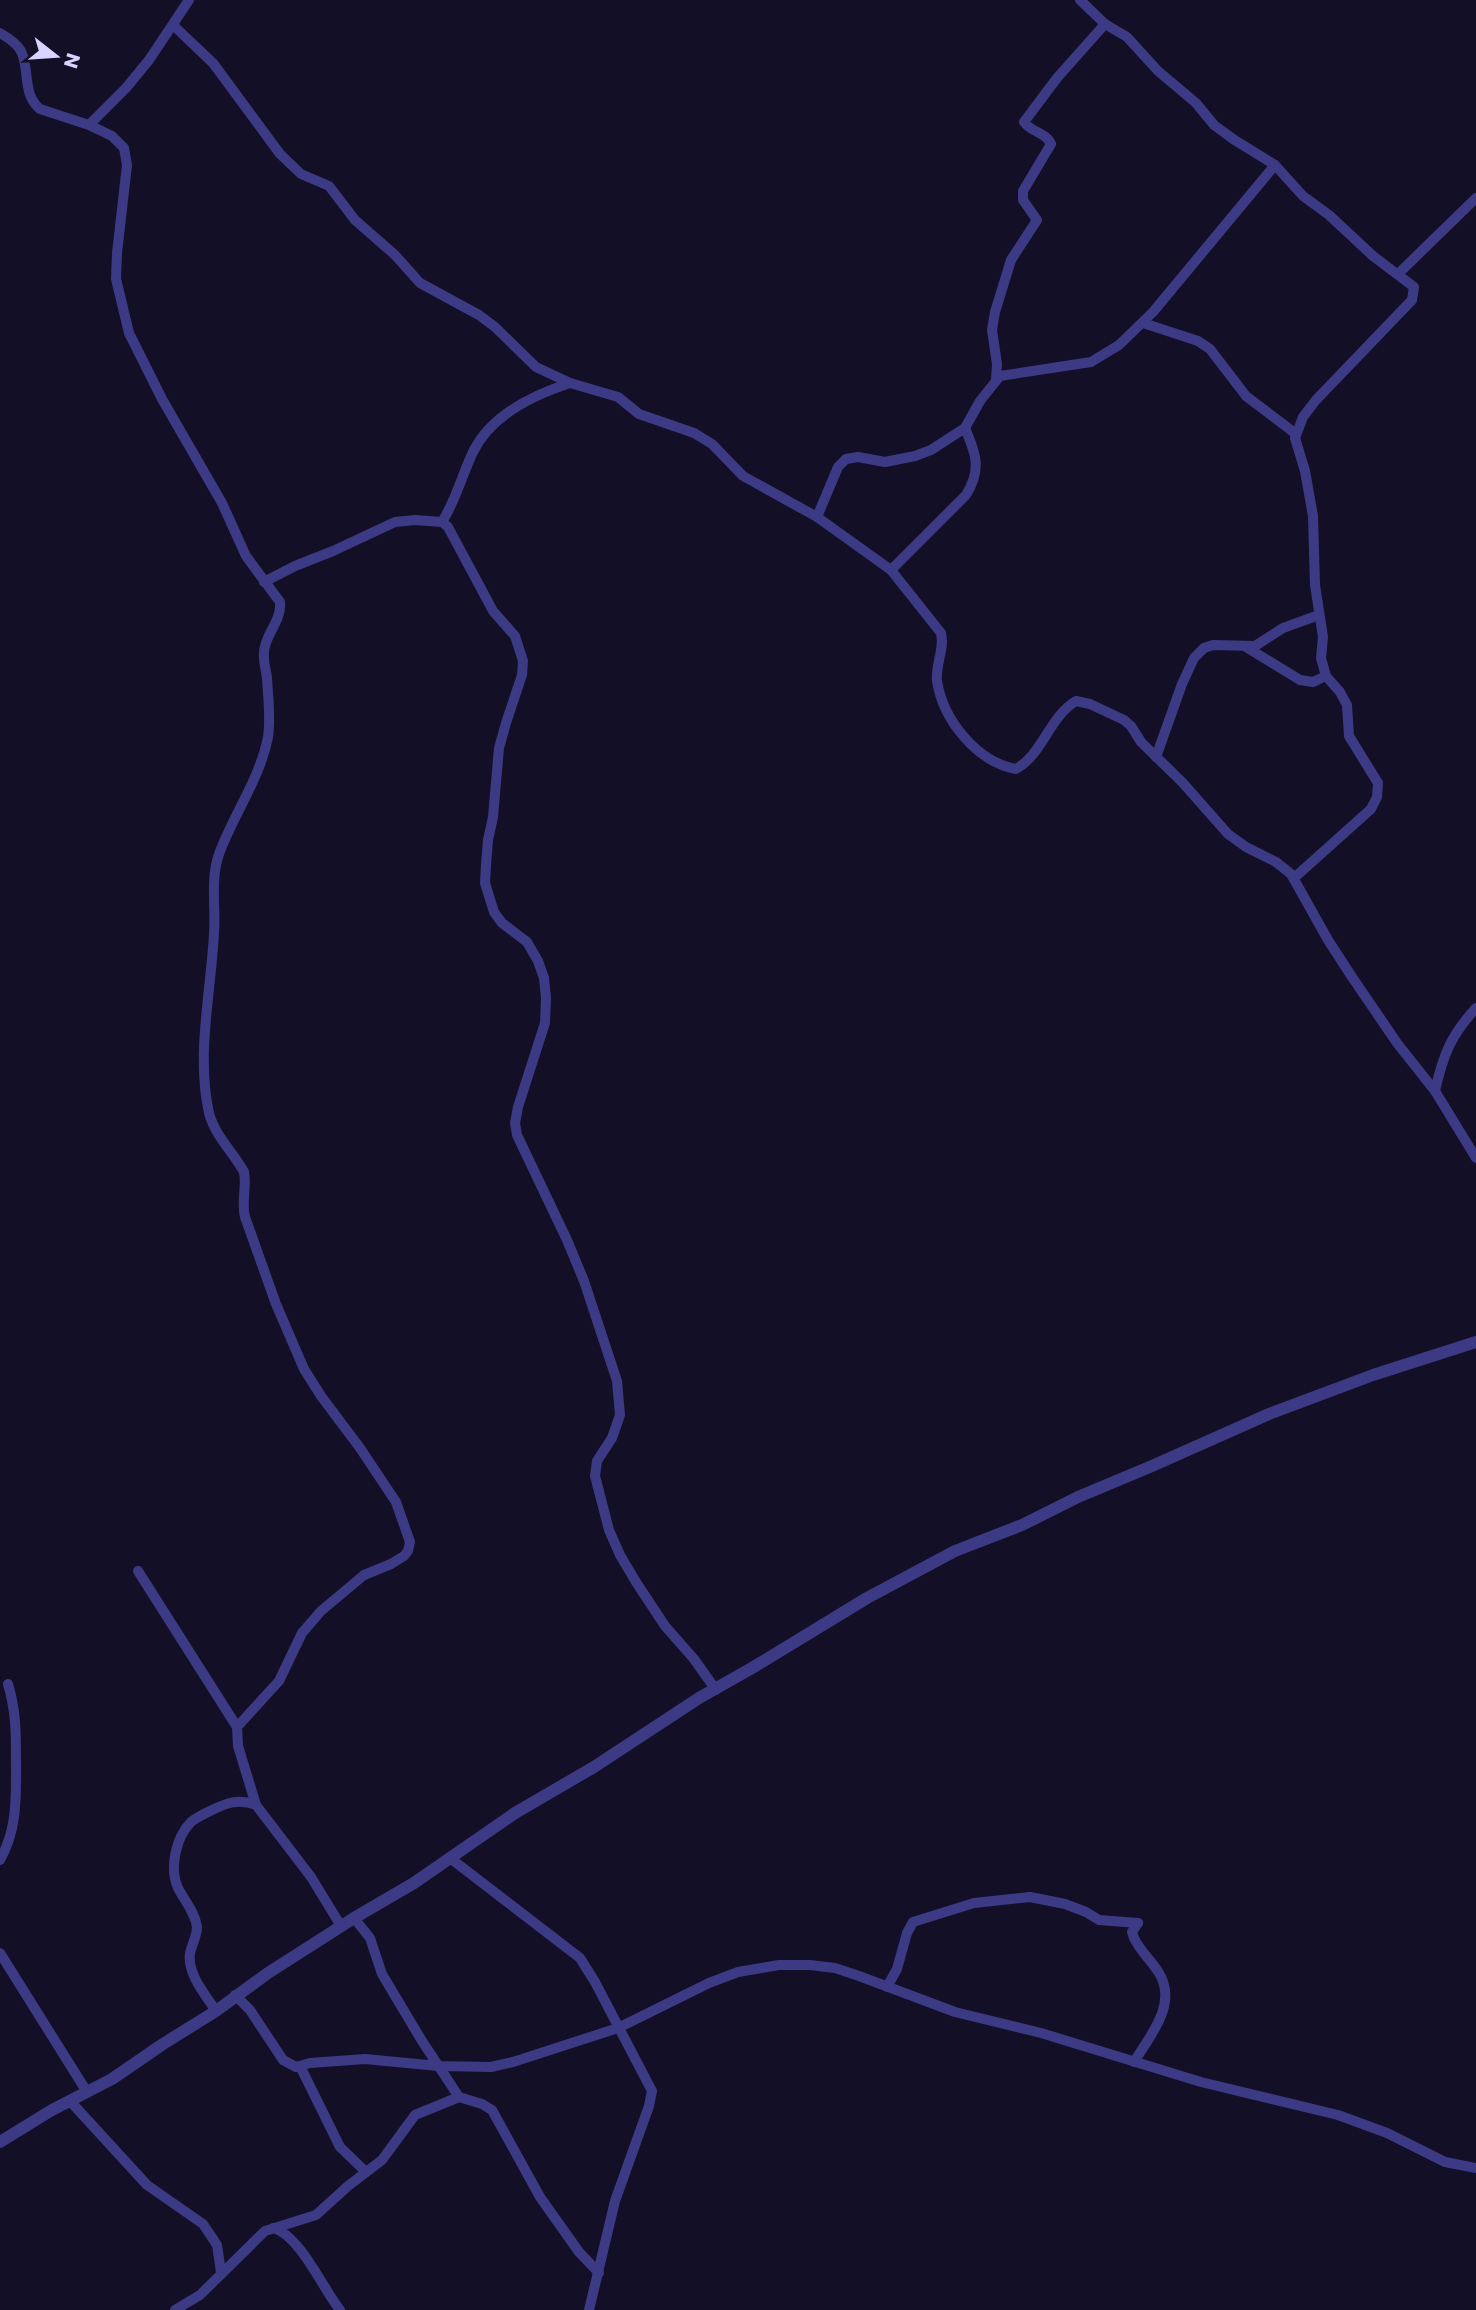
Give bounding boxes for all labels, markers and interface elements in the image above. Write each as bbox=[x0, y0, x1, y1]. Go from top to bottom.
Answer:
north arrow bbox=[21, 21, 91, 91]
text: N bbox=[57, 50, 87, 72]

